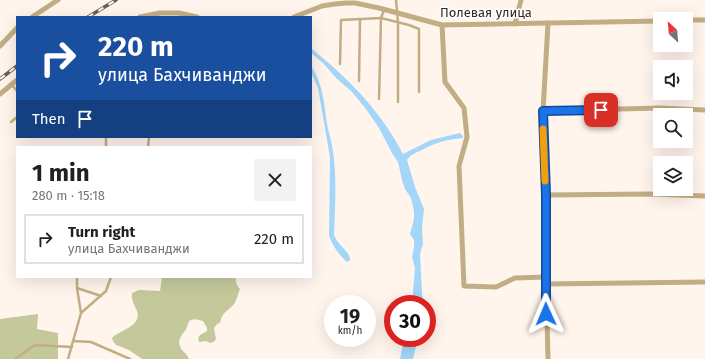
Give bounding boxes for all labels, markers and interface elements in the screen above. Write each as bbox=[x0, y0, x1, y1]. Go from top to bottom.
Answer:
street label: Полевая улица bbox=[440, 5, 532, 20]
north arrow bbox=[653, 12, 693, 52]
map controls bbox=[653, 12, 693, 196]
text: 220 m bbox=[98, 30, 174, 63]
icon: right bbox=[32, 32, 84, 84]
button: sound bbox=[653, 60, 693, 100]
text: улица Бахчиванджи bbox=[98, 64, 267, 86]
pin bbox=[584, 93, 618, 127]
icon: arrive bbox=[590, 99, 612, 121]
icon: arrive bbox=[74, 108, 96, 130]
button: search bbox=[653, 108, 693, 148]
text: Then bbox=[32, 110, 66, 128]
button: layers bbox=[653, 156, 693, 196]
text: 1 min bbox=[32, 159, 90, 187]
button: close bbox=[254, 159, 296, 201]
text: 280 m · 15:18 bbox=[32, 188, 105, 203]
text: Turn right bbox=[68, 223, 135, 241]
icon: right bbox=[34, 228, 56, 250]
text: 220 m bbox=[254, 230, 294, 248]
text: улица Бахчиванджи bbox=[68, 241, 190, 256]
position arrow bbox=[525, 293, 567, 335]
speed limit sign: 30 bbox=[384, 295, 436, 347]
text: 19 bbox=[340, 304, 360, 328]
text: km/h bbox=[338, 325, 362, 337]

